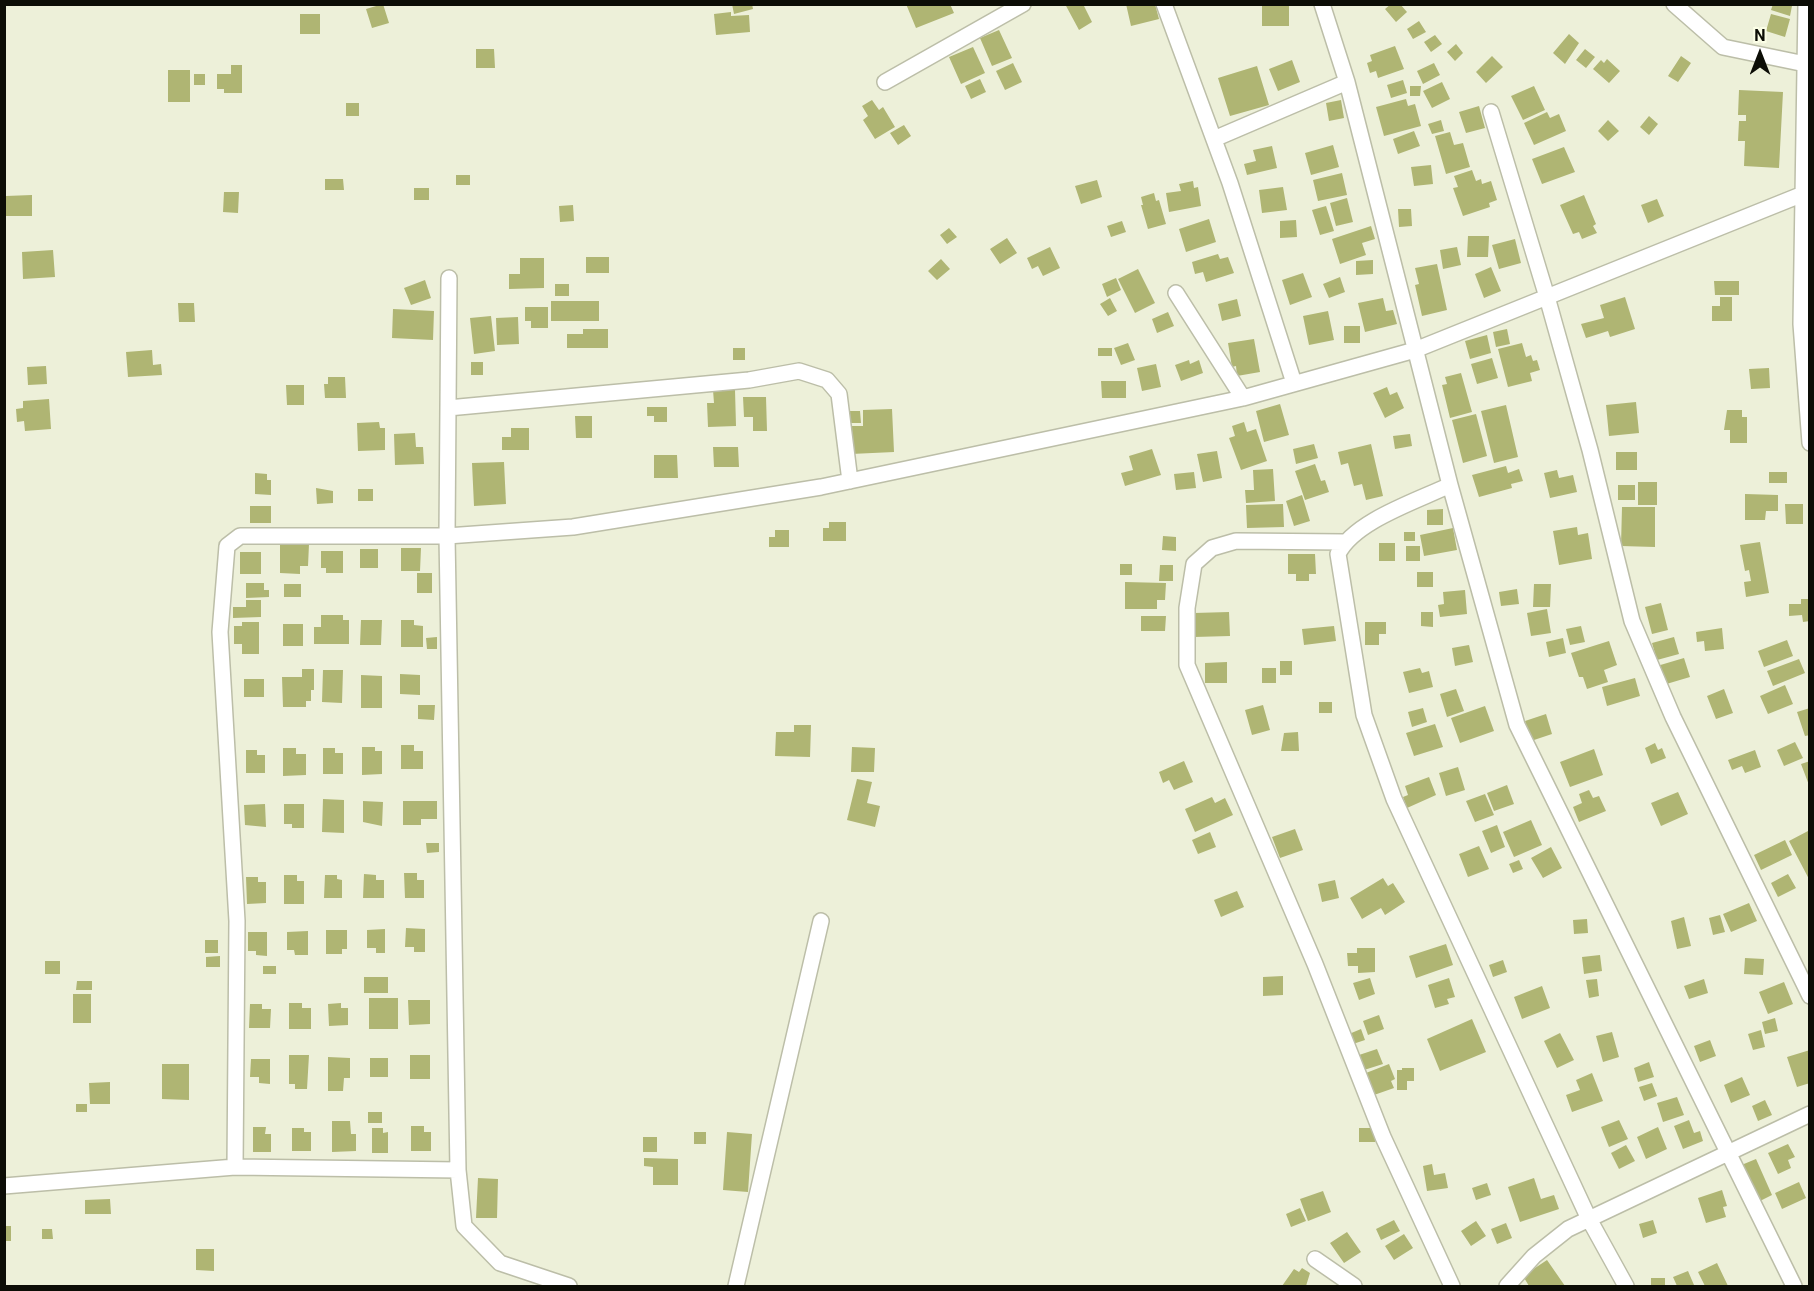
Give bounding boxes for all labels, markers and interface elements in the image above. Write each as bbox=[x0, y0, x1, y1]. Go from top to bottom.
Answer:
north arrow bbox=[1730, 24, 1790, 84]
text: N bbox=[1754, 26, 1766, 45]

